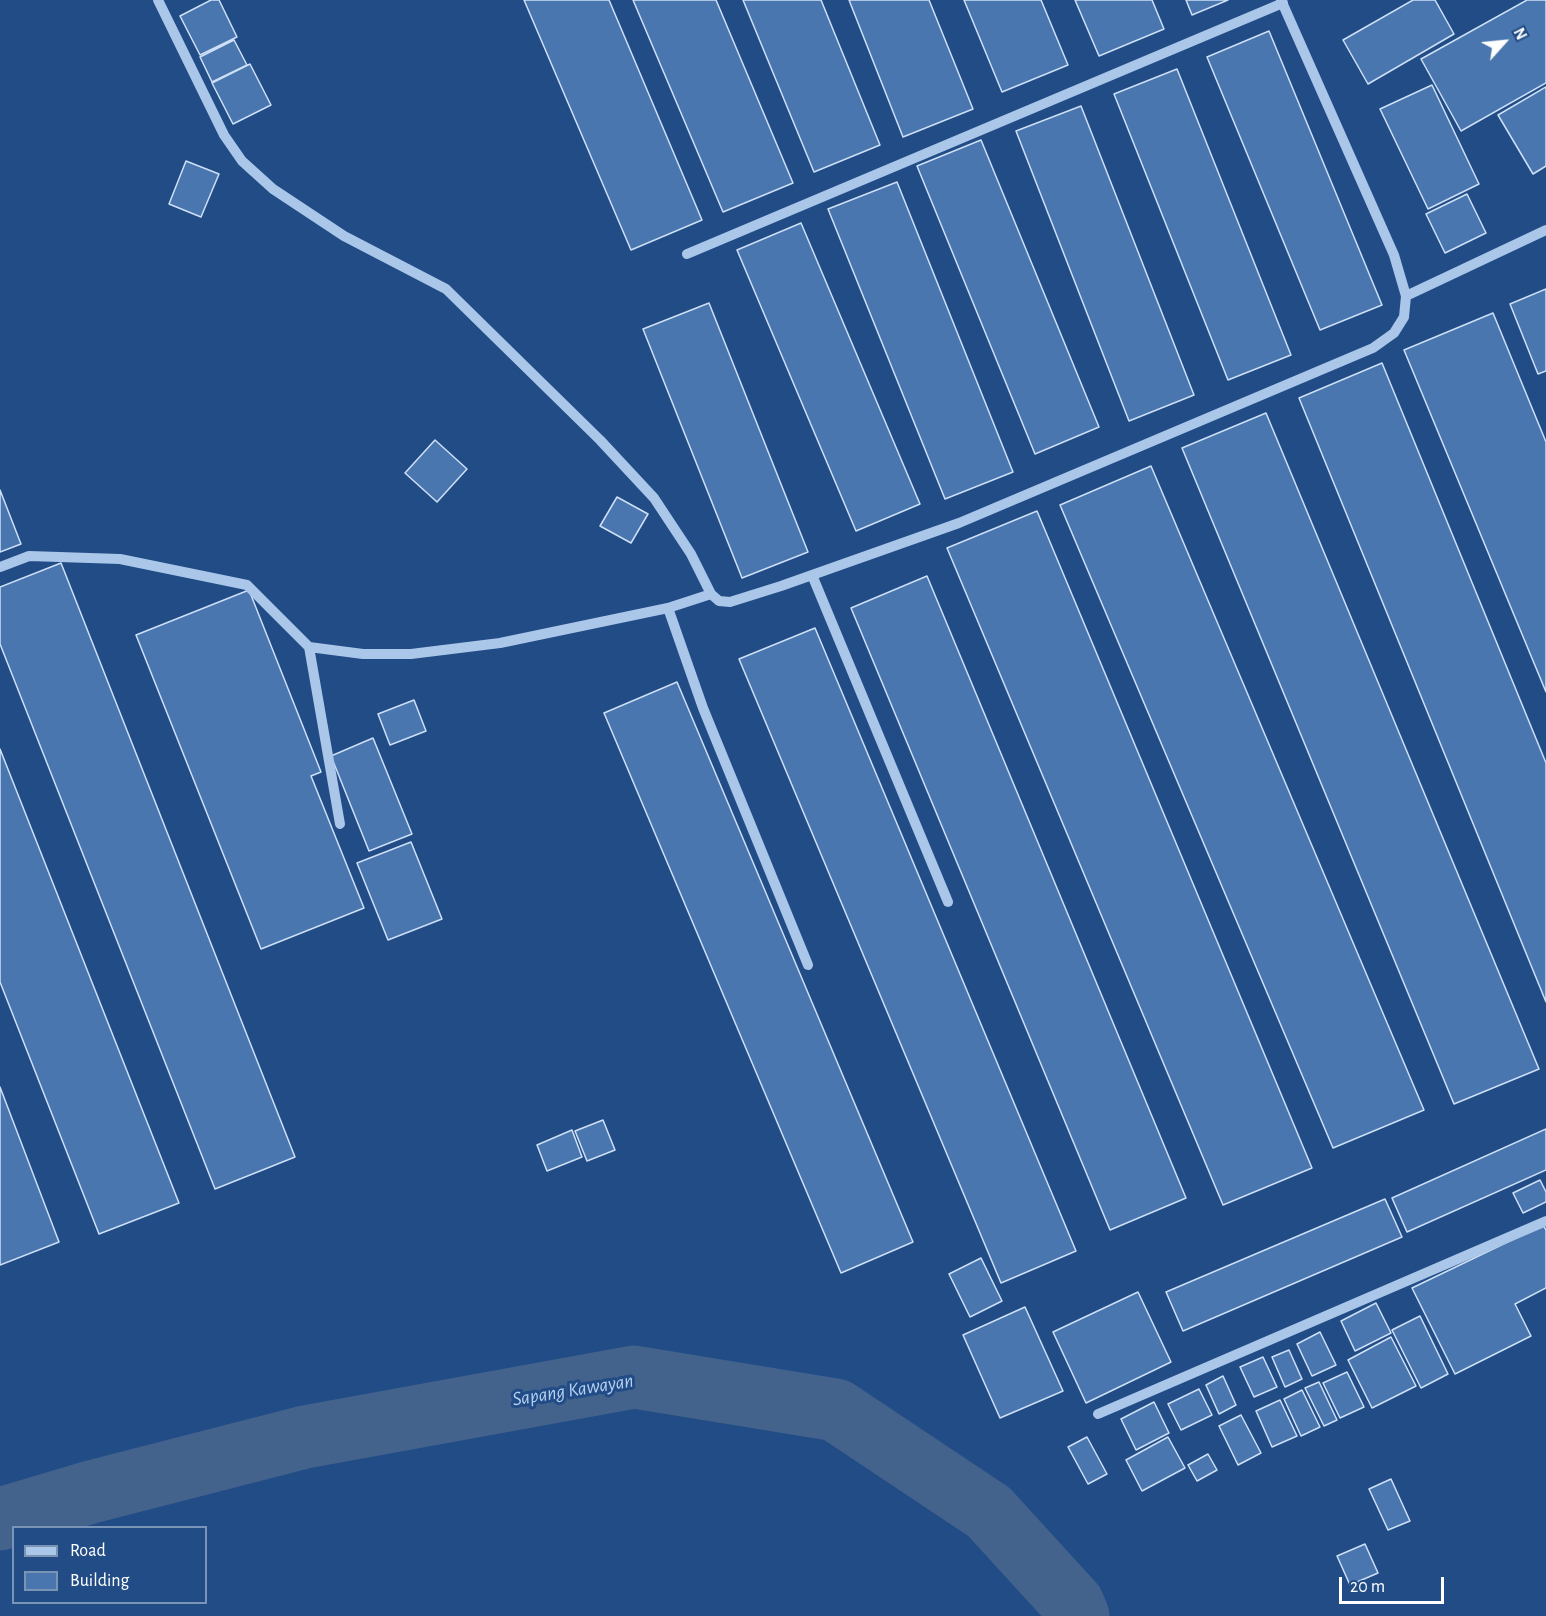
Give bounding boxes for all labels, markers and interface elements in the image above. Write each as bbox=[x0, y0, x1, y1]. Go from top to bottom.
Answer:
north arrow bbox=[1474, 12, 1534, 72]
text: N bbox=[1510, 25, 1530, 42]
water label: Sapang Kawayan bbox=[511, 1369, 635, 1411]
legend bbox=[12, 1526, 207, 1604]
text: Road bbox=[70, 1542, 106, 1560]
scale bar bbox=[1342, 1565, 1447, 1603]
text: Building bbox=[70, 1572, 129, 1590]
text: 20 m bbox=[1350, 1578, 1385, 1596]

